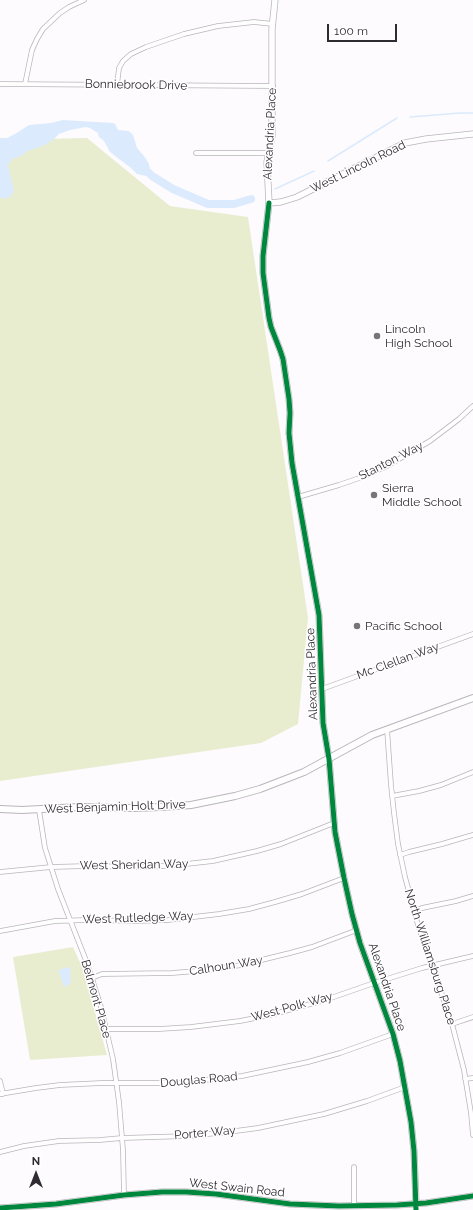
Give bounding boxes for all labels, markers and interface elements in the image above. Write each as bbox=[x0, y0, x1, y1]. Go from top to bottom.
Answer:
scale bar bbox=[329, 16, 399, 42]
text: 100 m bbox=[334, 24, 368, 38]
street label: Bonniebrook Drive bbox=[85, 77, 187, 93]
street label: Alexandria Place bbox=[260, 87, 280, 181]
street label: West Lincoln Road bbox=[308, 138, 408, 196]
place label: Lincoln High School bbox=[385, 322, 452, 350]
marker: Lincoln High School bbox=[372, 331, 382, 341]
street label: Stanton Way bbox=[356, 439, 426, 483]
place label: Sierra Middle School bbox=[382, 481, 462, 509]
marker: Sierra Middle School bbox=[369, 490, 379, 500]
place label: Pacific School bbox=[365, 619, 442, 633]
marker: Pacific School bbox=[352, 621, 362, 631]
street label: Alexandria Place bbox=[303, 628, 321, 720]
street label: Mc Clellan Way bbox=[355, 639, 441, 683]
street label: West Benjamin Holt Drive bbox=[44, 797, 186, 817]
street label: West Sheridan Way bbox=[80, 857, 188, 873]
street label: North Williamsburg Place bbox=[401, 887, 459, 1027]
street label: West Rutledge Way bbox=[82, 909, 194, 927]
street label: Alexandria Place bbox=[365, 941, 409, 1033]
street label: Calhoun Way bbox=[188, 953, 264, 979]
street label: Belmont Place bbox=[78, 958, 114, 1040]
street label: West Polk Way bbox=[250, 989, 334, 1025]
street label: Douglas Road bbox=[160, 1069, 238, 1091]
street label: Porter Way bbox=[174, 1123, 236, 1143]
north arrow bbox=[16, 1154, 56, 1194]
text: N bbox=[32, 1155, 40, 1168]
street label: West Swain Road bbox=[188, 1176, 286, 1200]

